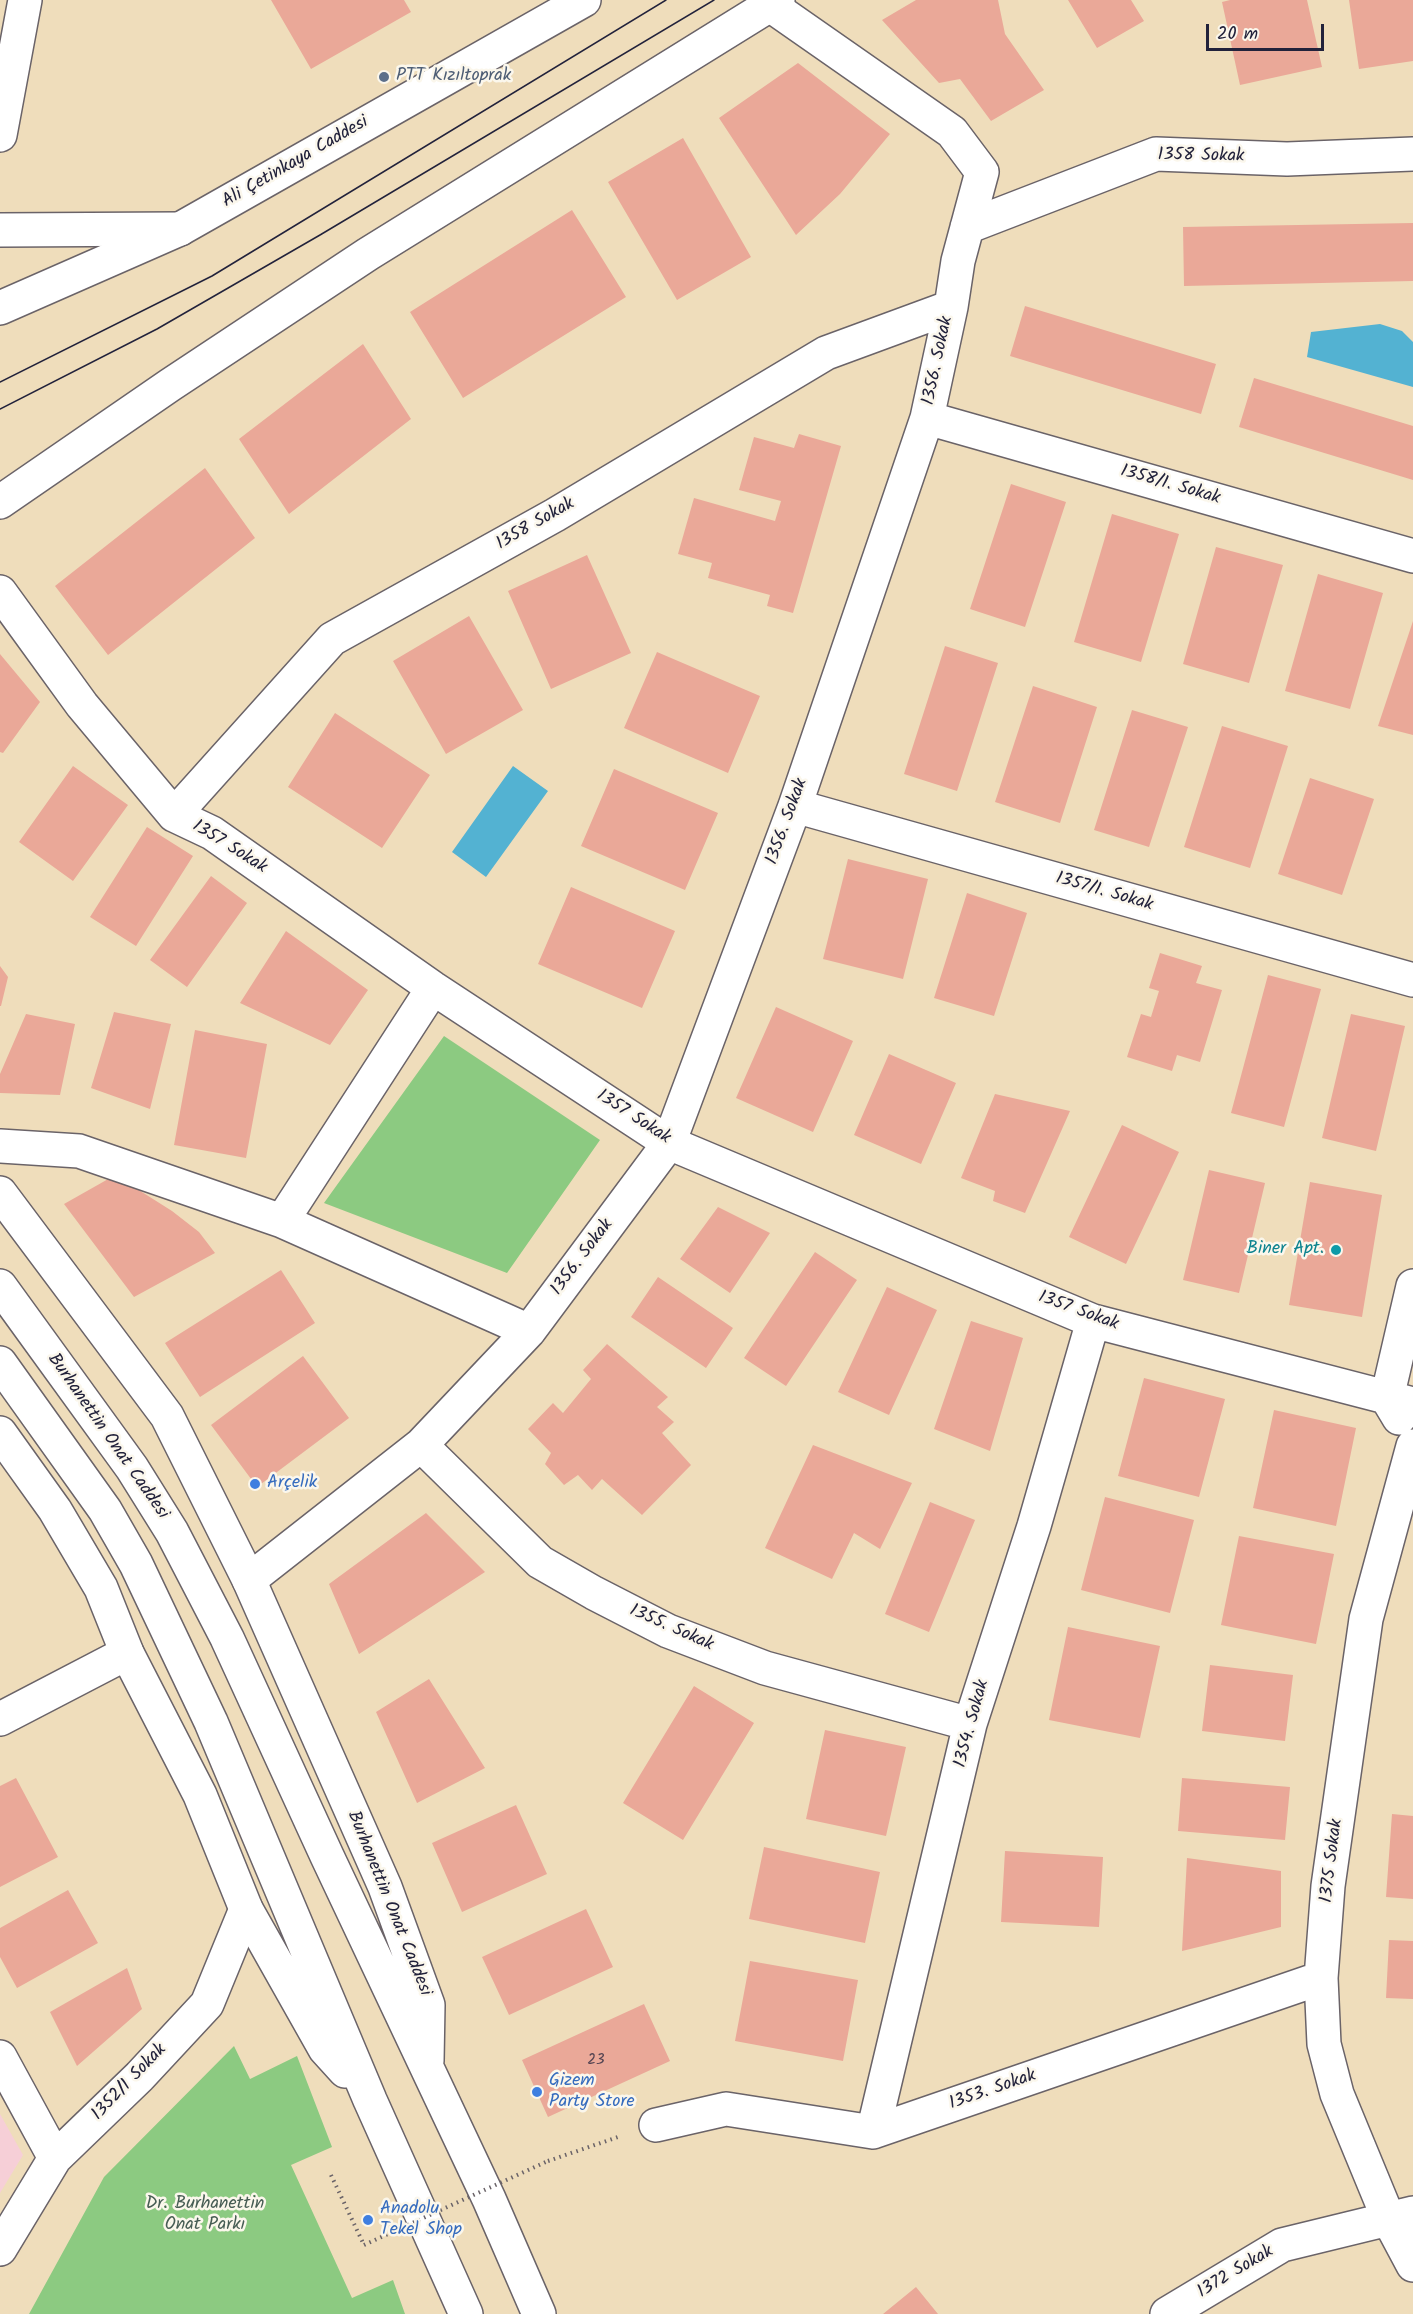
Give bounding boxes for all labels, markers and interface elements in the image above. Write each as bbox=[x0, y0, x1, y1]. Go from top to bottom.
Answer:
scale bar bbox=[1209, 12, 1328, 50]
text: 20 m bbox=[1217, 20, 1258, 49]
place label: PTT Kızıltoprak bbox=[396, 66, 511, 88]
marker: PTT Kızıltoprak bbox=[377, 70, 391, 84]
street label: Ali Çetinkaya Caddesi bbox=[219, 112, 373, 214]
street label: 1358 Sokak bbox=[1157, 145, 1245, 169]
street label: 1356. Sokak bbox=[919, 315, 959, 407]
street label: 1358/1. Sokak bbox=[1118, 461, 1222, 511]
street label: 1358 Sokak bbox=[493, 494, 579, 556]
street label: 1356. Sokak bbox=[762, 776, 814, 868]
street label: 1357 Sokak bbox=[188, 817, 270, 879]
street label: 1357/1. Sokak bbox=[1053, 869, 1155, 917]
street label: 1357 Sokak bbox=[592, 1086, 674, 1150]
street label: 1356. Sokak bbox=[547, 1216, 619, 1300]
place label: Biner Apt. bbox=[1247, 1239, 1324, 1261]
marker: Biner Apt. bbox=[1329, 1243, 1343, 1257]
street label: 1357 Sokak bbox=[1035, 1287, 1121, 1337]
street label: Burhanettin Onat Caddesi bbox=[42, 1350, 172, 1524]
place label: Arçelik bbox=[267, 1473, 317, 1495]
marker: Arçelik bbox=[248, 1477, 262, 1491]
street label: 1355. Sokak bbox=[626, 1601, 716, 1657]
street label: 1354. Sokak bbox=[951, 1678, 995, 1770]
street label: Burhanettin Onat Caddesi bbox=[341, 1808, 435, 2000]
street label: 1375 Sokak bbox=[1317, 1818, 1349, 1904]
street label: 1352/1 Sokak bbox=[88, 2040, 172, 2126]
house number: 23 bbox=[587, 2052, 605, 2070]
street label: 1353. Sokak bbox=[947, 2066, 1039, 2116]
place label: Gizem Party Store bbox=[549, 2071, 635, 2114]
marker: Gizem Party Store bbox=[530, 2085, 544, 2099]
park label: Dr. Burhanettin Onat Parkı bbox=[146, 2194, 264, 2236]
place label: Anadolu Tekel Shop bbox=[380, 2199, 462, 2242]
marker: Anadolu Tekel Shop bbox=[361, 2213, 375, 2227]
street label: 1372 Sokak bbox=[1194, 2242, 1278, 2304]

